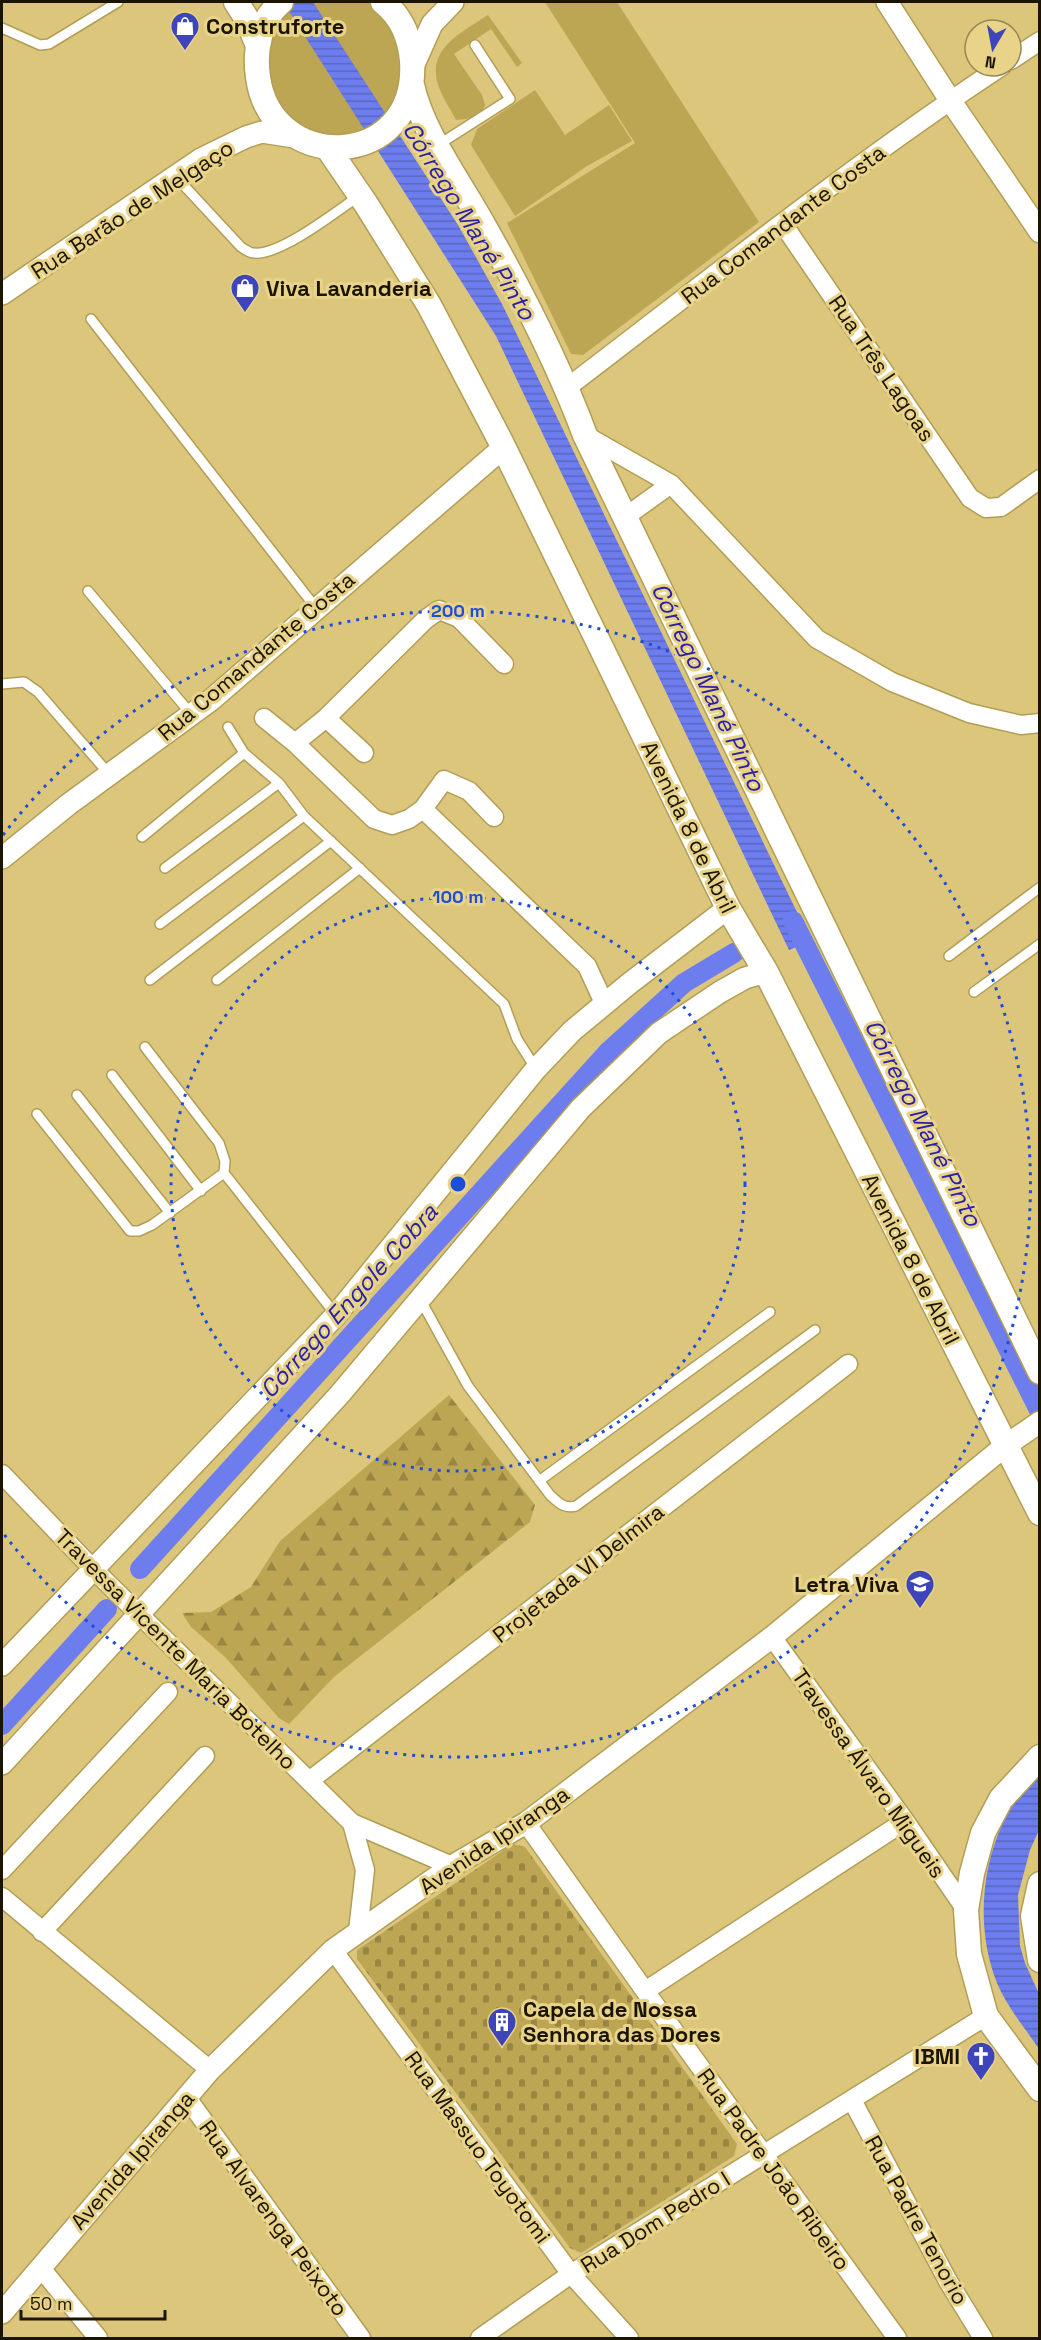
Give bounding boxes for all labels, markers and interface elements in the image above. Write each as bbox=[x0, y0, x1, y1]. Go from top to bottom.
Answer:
shop icon: Construforte bbox=[169, 10, 201, 52]
place label: Construforte bbox=[206, 12, 345, 40]
north arrow bbox=[963, 18, 1023, 78]
text: N bbox=[983, 51, 998, 74]
water label: Córrego Mané Pinto bbox=[396, 116, 544, 327]
street label: Rua Barão de Melgaço bbox=[25, 133, 239, 285]
street label: Rua Comandante Costa bbox=[675, 138, 891, 310]
shop icon: Viva Lavanderia bbox=[229, 272, 261, 314]
place label: Viva Lavanderia bbox=[266, 274, 432, 302]
street label: Rua Três Lagoas bbox=[823, 289, 941, 447]
street label: Rua Comandante Costa bbox=[152, 565, 360, 747]
water label: Córrego Mané Pinto bbox=[644, 577, 773, 797]
text: 200 m bbox=[431, 599, 485, 622]
street label: Avenida 8 de Abril bbox=[635, 736, 743, 918]
text: 100 m bbox=[432, 885, 484, 908]
water label: Córrego Mané Pinto bbox=[858, 1014, 990, 1233]
street label: Avenida 8 de Abril bbox=[856, 1169, 966, 1349]
centre of rings bbox=[448, 1174, 468, 1194]
water label: Córrego Engole Cobra bbox=[253, 1197, 444, 1404]
street label: Projetada VI Delmira bbox=[487, 1497, 670, 1649]
street label: Travessa Vicente Maria Botelho bbox=[49, 1522, 303, 1776]
school or university icon: Letra Viva bbox=[904, 1568, 936, 1610]
place label: Letra Viva bbox=[794, 1570, 899, 1598]
street label: Travessa Álvaro Migueis bbox=[786, 1663, 952, 1883]
street label: Avenida Ipiranga bbox=[414, 1779, 575, 1901]
place label: Capela de Nossa Senhora das Dores bbox=[523, 1995, 721, 2048]
building icon: Capela de Nossa Senhora das Dores bbox=[486, 2006, 518, 2048]
church icon: IBMI bbox=[965, 2040, 997, 2082]
place label: IBMI bbox=[914, 2042, 960, 2070]
street label: Rua Massuo Toyotomi bbox=[399, 2045, 557, 2249]
street label: Rua Padre João Ribeiro bbox=[691, 2063, 857, 2275]
street label: Avenida Ipiranga bbox=[64, 2085, 200, 2235]
street label: Rua Alvarenga Peixoto bbox=[193, 2114, 355, 2322]
street label: Rua Padre Tenorio bbox=[859, 2130, 975, 2310]
street label: Rua Dom Pedro I bbox=[575, 2165, 735, 2279]
scale bar bbox=[21, 2283, 165, 2321]
text: 50 m bbox=[30, 2292, 72, 2315]

